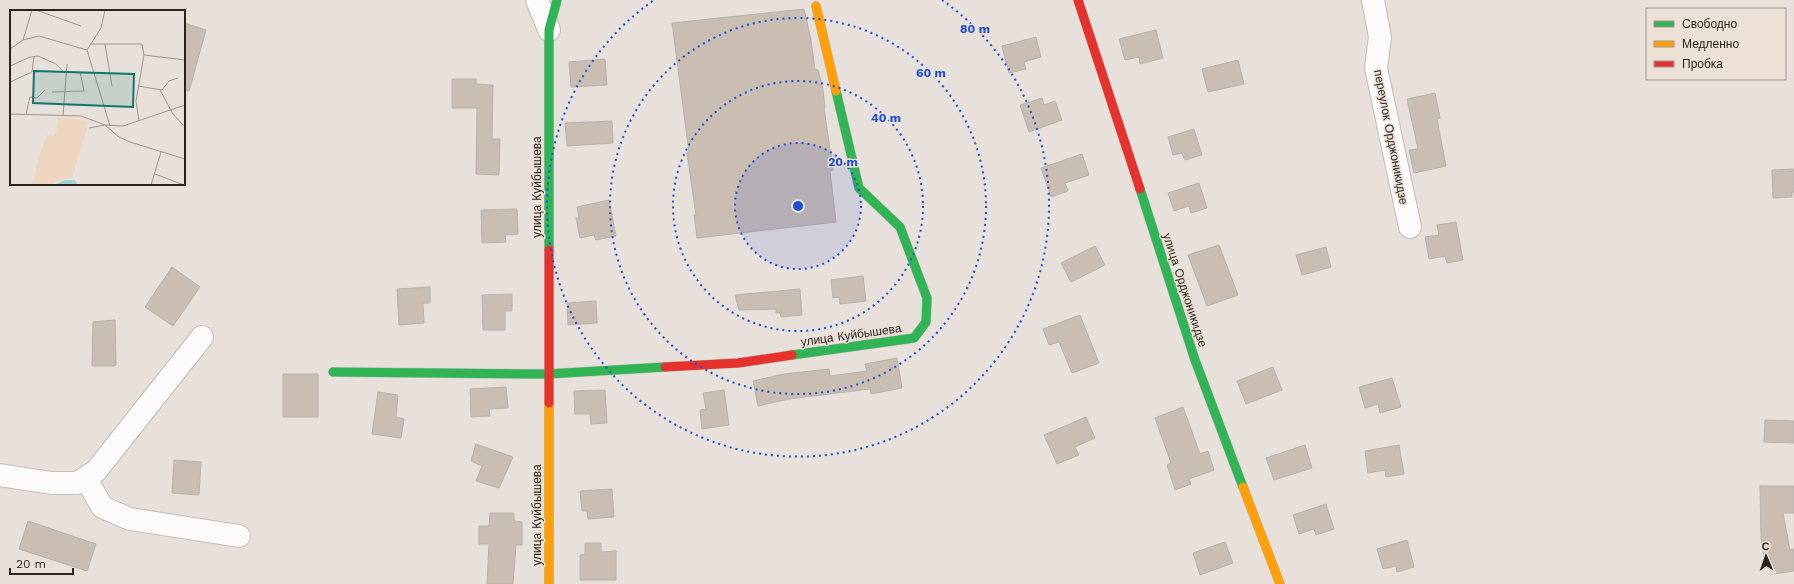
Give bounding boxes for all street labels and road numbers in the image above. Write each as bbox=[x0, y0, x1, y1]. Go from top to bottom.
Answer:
street label: переулок Орджоникидзе bbox=[1371, 68, 1411, 206]
street label: улица Куйбышева bbox=[530, 136, 544, 238]
street label: улица Орджоникидзе bbox=[1160, 231, 1210, 349]
street label: улица Куйбышева bbox=[800, 321, 903, 349]
street label: улица Куйбышева bbox=[530, 464, 544, 566]

